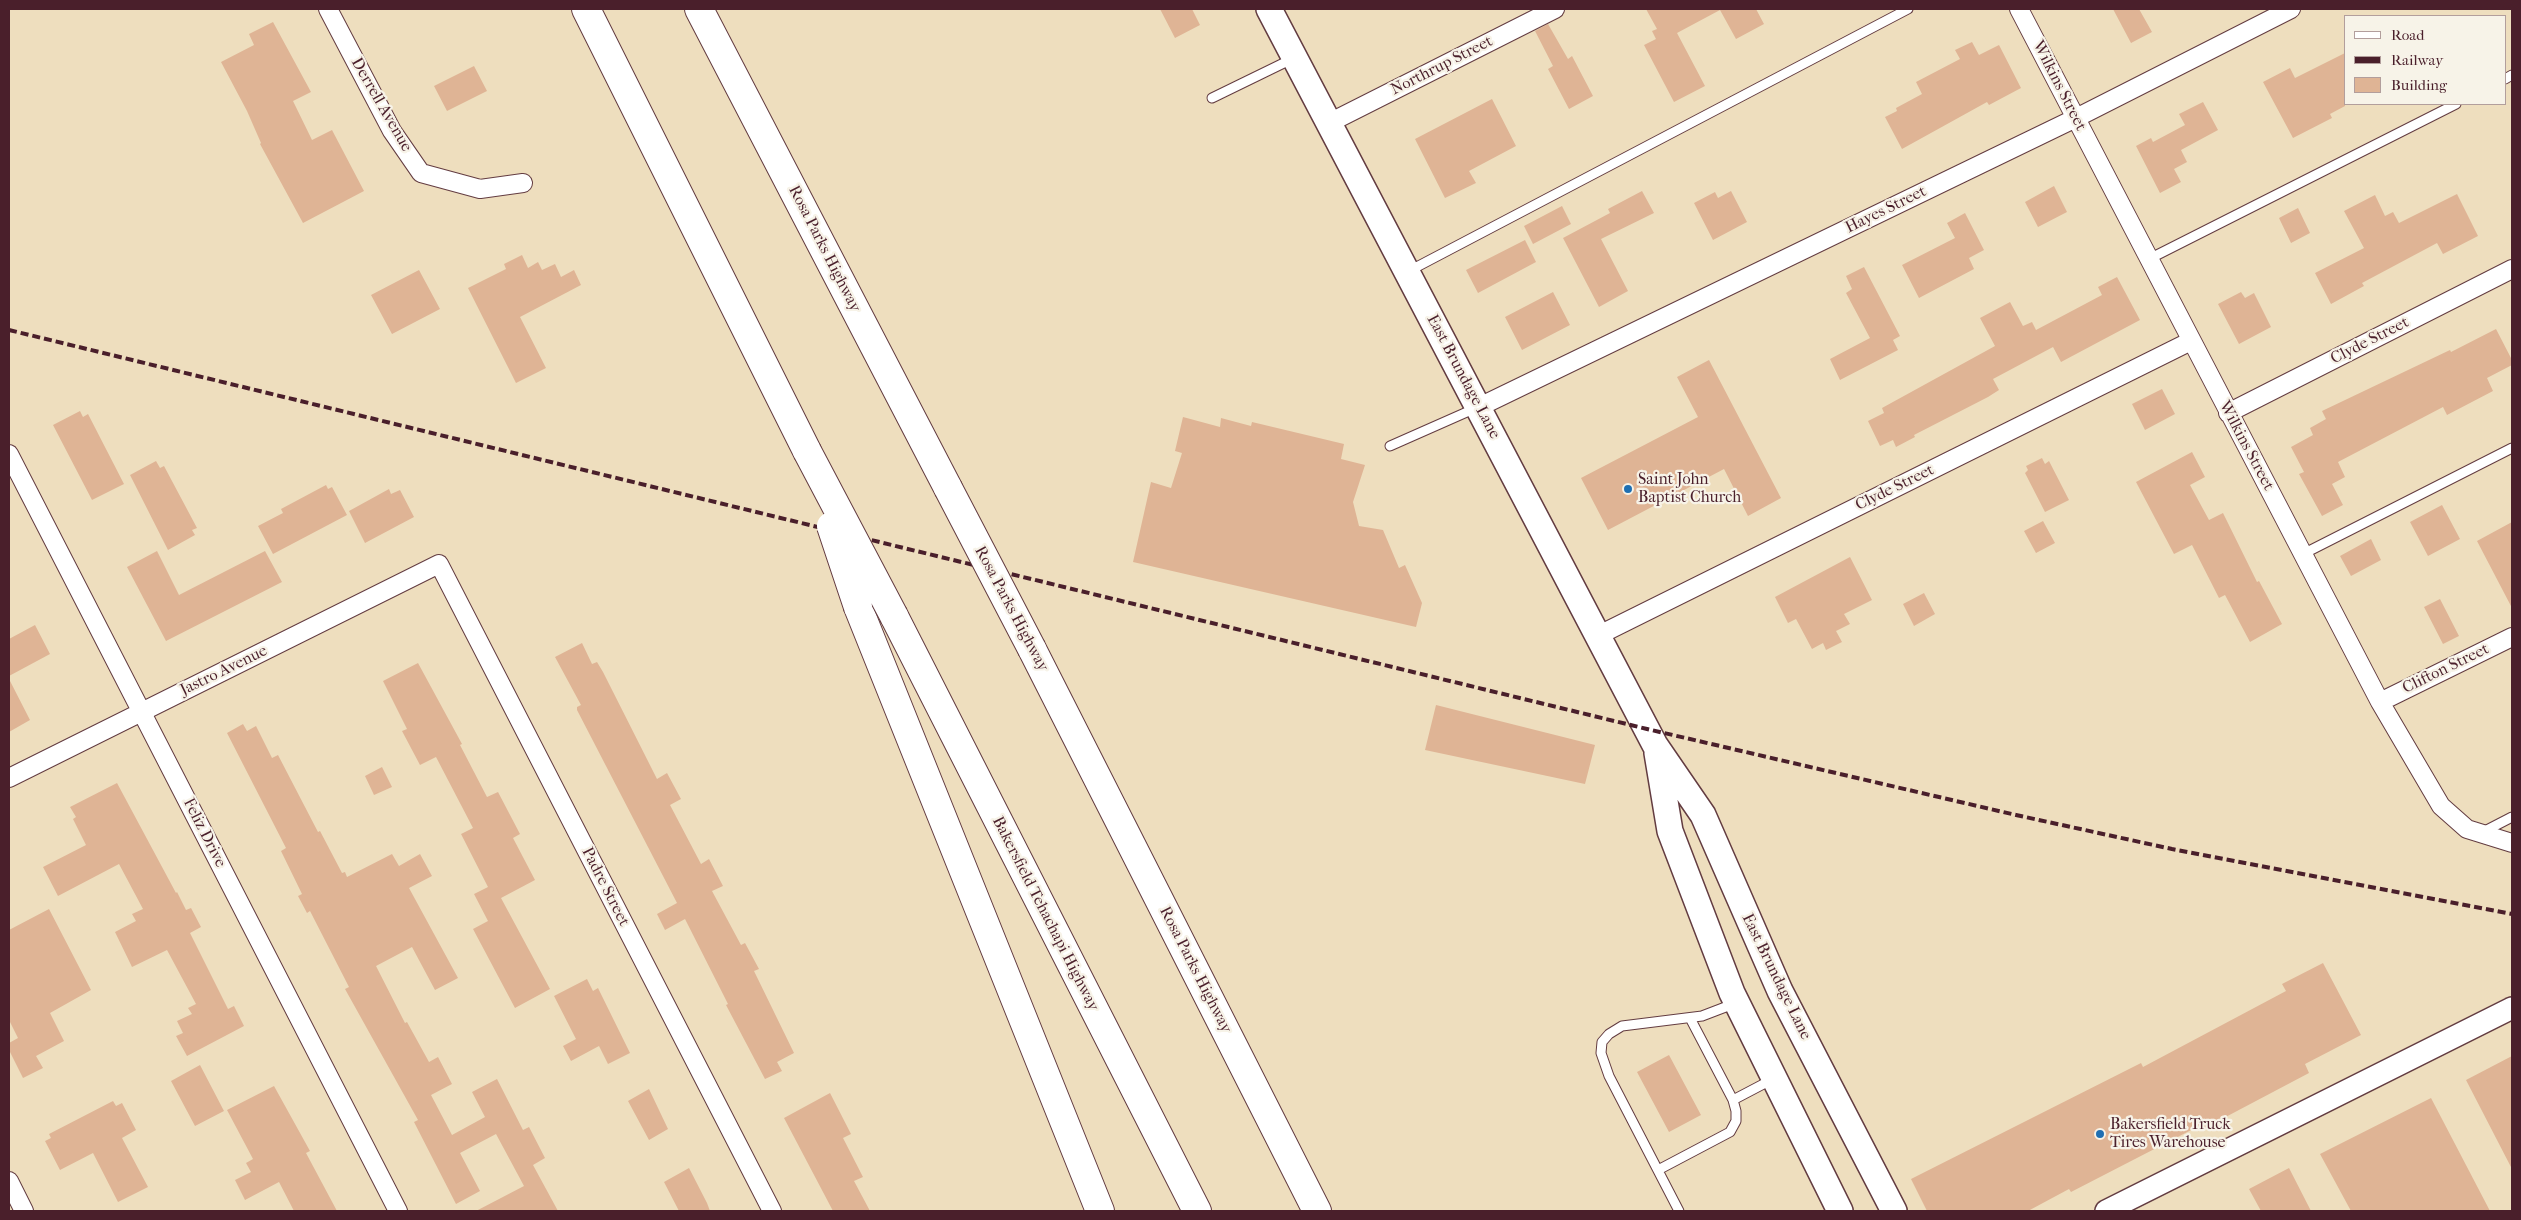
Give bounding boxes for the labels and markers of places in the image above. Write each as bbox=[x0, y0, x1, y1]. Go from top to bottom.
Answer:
place label: Saint John Baptist Church bbox=[1638, 470, 1741, 508]
marker: Saint John Baptist Church bbox=[1622, 483, 1634, 495]
place label: Bakersfield Truck Tires Warehouse bbox=[2110, 1115, 2230, 1153]
marker: Bakersfield Truck Tires Warehouse bbox=[2094, 1128, 2106, 1140]

